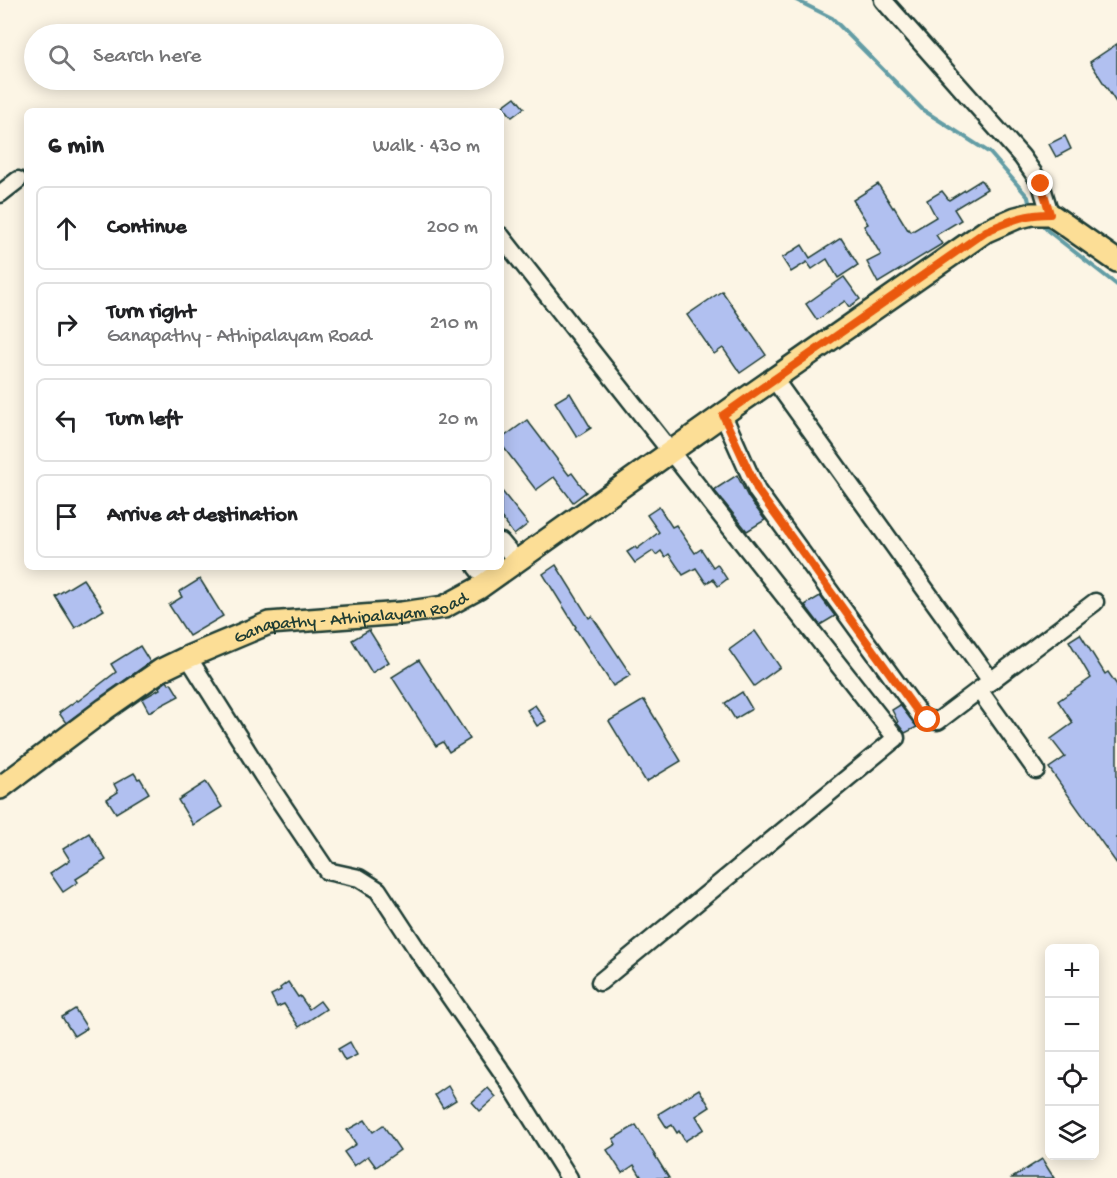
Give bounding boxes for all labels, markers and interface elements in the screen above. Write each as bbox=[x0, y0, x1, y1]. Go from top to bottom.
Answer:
search box bbox=[24, 24, 504, 90]
icon: search bbox=[45, 41, 78, 74]
text: Search here bbox=[93, 44, 201, 70]
text: 6 min bbox=[48, 132, 104, 163]
text: Walk · 430 m bbox=[373, 136, 480, 159]
route end bbox=[1027, 170, 1053, 196]
icon: ahead bbox=[50, 212, 83, 245]
text: Continue bbox=[107, 215, 187, 241]
text: 200 m bbox=[427, 217, 478, 240]
text: Turn right bbox=[107, 300, 195, 326]
icon: right bbox=[50, 308, 83, 341]
text: 210 m bbox=[430, 313, 478, 336]
text: Ganapathy - Athipalayam Road bbox=[107, 326, 372, 349]
icon: left bbox=[50, 404, 83, 437]
text: Turn left bbox=[107, 407, 181, 433]
text: 20 m bbox=[438, 409, 478, 432]
icon: arrive bbox=[50, 500, 83, 533]
text: Arrive at destination bbox=[107, 503, 297, 529]
street label: Ganapathy - Athipalayam Road bbox=[231, 587, 473, 650]
route start bbox=[914, 706, 940, 732]
map controls bbox=[1045, 944, 1099, 1160]
button: + bbox=[1045, 944, 1099, 998]
button: − bbox=[1045, 998, 1099, 1052]
button: locate bbox=[1045, 1052, 1099, 1106]
button: layers bbox=[1045, 1106, 1099, 1160]

